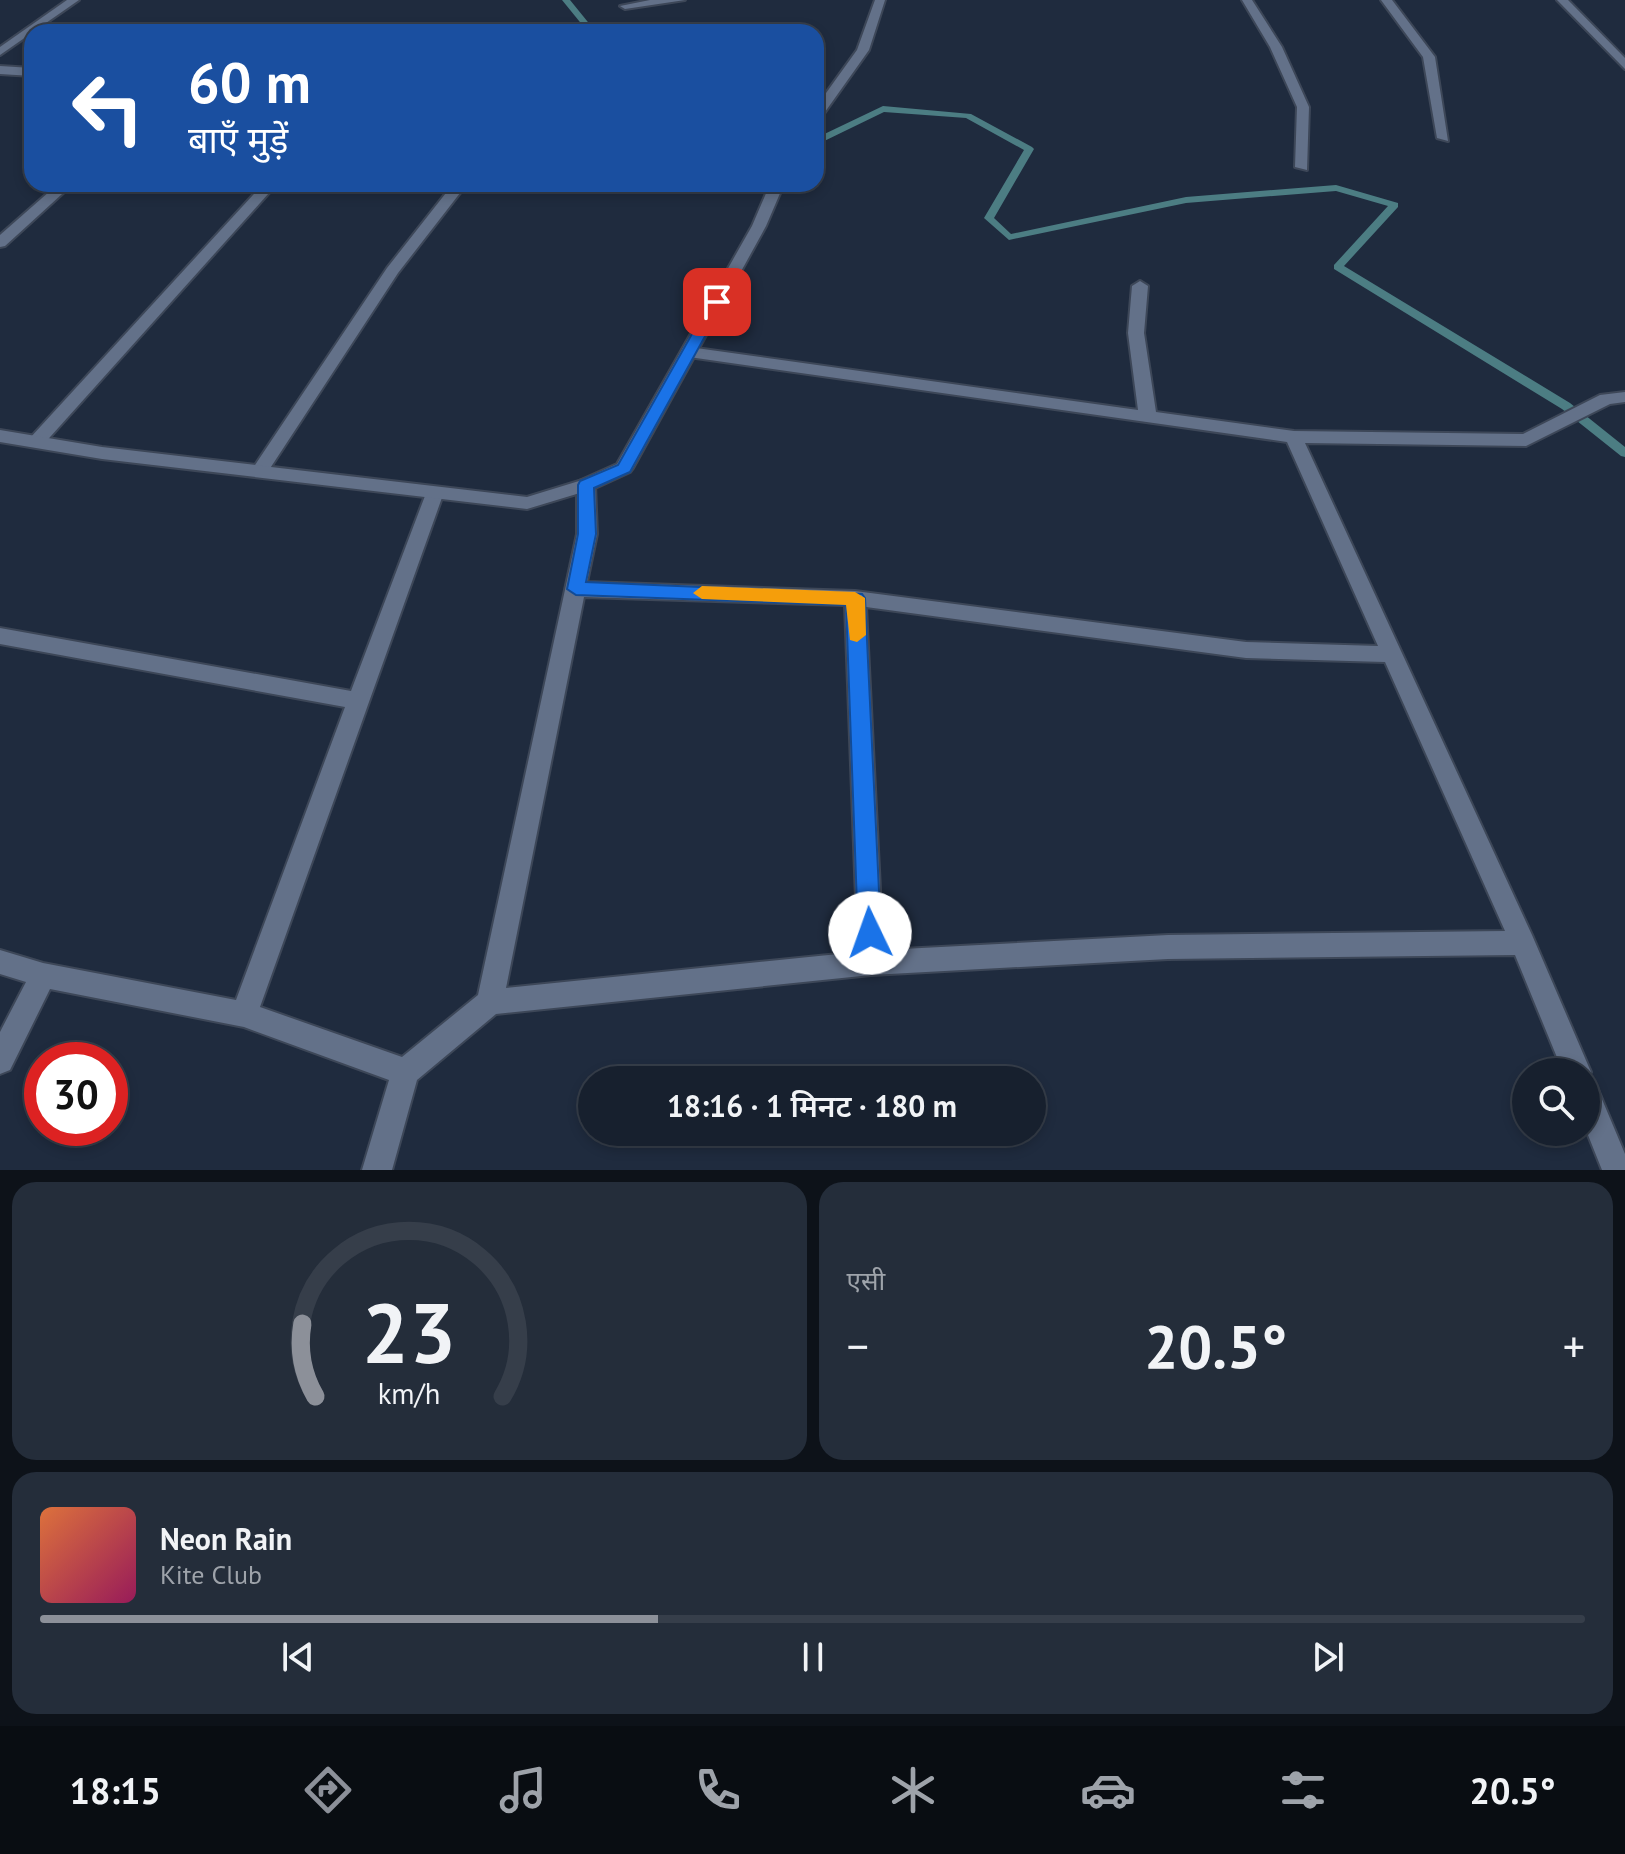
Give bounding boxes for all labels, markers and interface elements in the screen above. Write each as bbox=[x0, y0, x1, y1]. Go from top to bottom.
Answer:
text: 60 m bbox=[188, 46, 311, 118]
icon: left bbox=[56, 56, 160, 160]
text: बाएँ मुड़ें bbox=[188, 116, 288, 163]
pin bbox=[683, 268, 751, 336]
icon: arrive bbox=[695, 280, 739, 324]
position arrow bbox=[828, 891, 912, 975]
speed limit sign: 30 bbox=[24, 1042, 128, 1146]
map controls bbox=[1512, 1058, 1600, 1146]
button: search bbox=[1512, 1058, 1600, 1146]
text: 18:16 · 1 मिनट · 180 m bbox=[667, 1086, 957, 1125]
text: एसी bbox=[847, 1264, 885, 1297]
text: 23 bbox=[362, 1278, 456, 1386]
text: 20.5° bbox=[1144, 1307, 1287, 1385]
text: − bbox=[847, 1317, 869, 1374]
text: + bbox=[1563, 1317, 1585, 1374]
text: km/h bbox=[378, 1375, 441, 1412]
text: Neon Rain bbox=[160, 1519, 292, 1558]
text: Kite Club bbox=[160, 1558, 262, 1591]
icon: previous bbox=[276, 1635, 320, 1679]
icon: pause bbox=[791, 1635, 835, 1679]
icon: next bbox=[1306, 1635, 1350, 1679]
icon: directions bbox=[300, 1762, 356, 1818]
icon: music bbox=[495, 1762, 551, 1818]
icon: phone bbox=[690, 1762, 746, 1818]
icon: climate bbox=[885, 1762, 941, 1818]
icon: car bbox=[1080, 1762, 1136, 1818]
icon: filters bbox=[1275, 1762, 1331, 1818]
text: 18:15 bbox=[69, 1767, 161, 1814]
text: 20.5° bbox=[1470, 1767, 1555, 1814]

